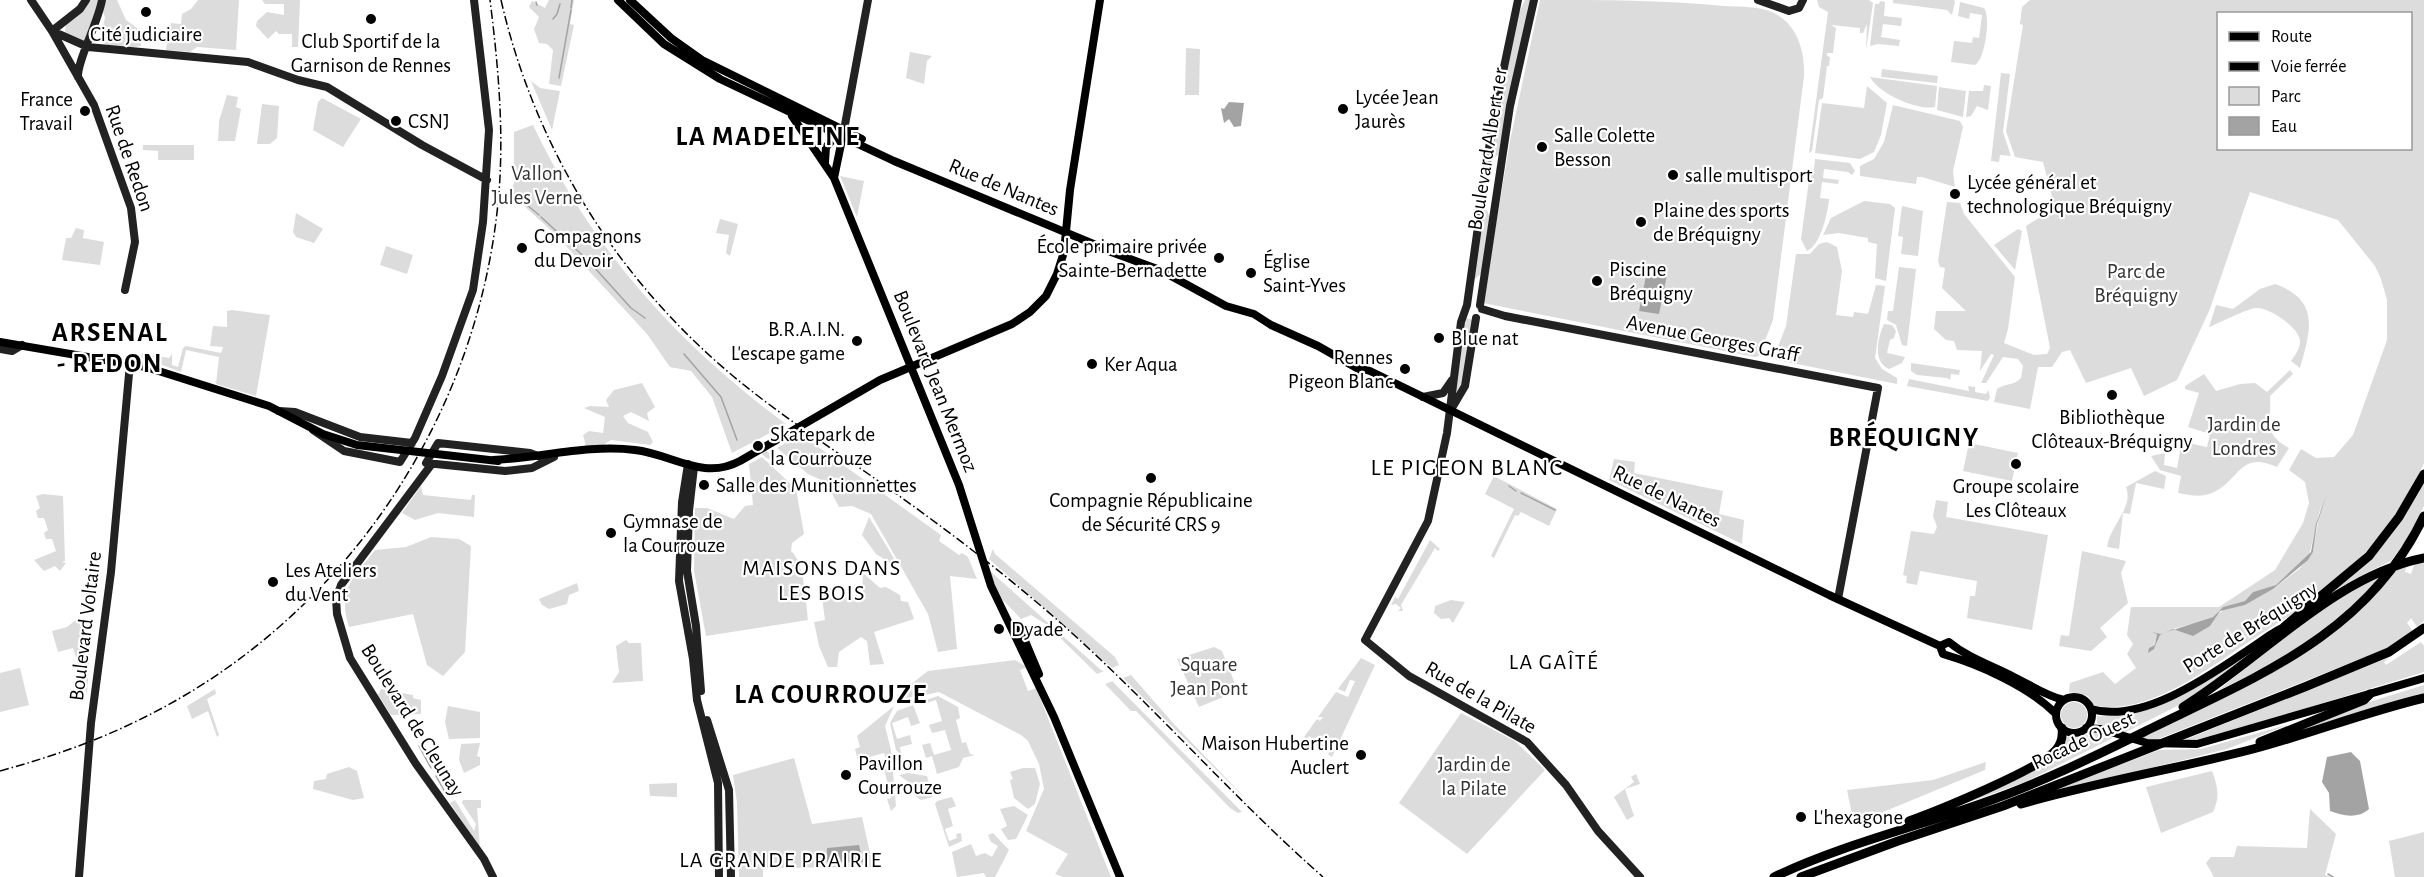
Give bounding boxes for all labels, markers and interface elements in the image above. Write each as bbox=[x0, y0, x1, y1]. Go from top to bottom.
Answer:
marker: Cité judiciaire bbox=[139, 5, 153, 19]
marker: Club Sportif de la Garnison de Rennes bbox=[364, 12, 378, 26]
legend bbox=[2217, 12, 2412, 150]
place label: Cité judiciaire bbox=[90, 24, 202, 45]
text: Route bbox=[2271, 28, 2312, 46]
place label: Club Sportif de la Garnison de Rennes bbox=[291, 31, 451, 76]
text: Voie ferrée bbox=[2271, 58, 2346, 76]
street label: Boulevard Albert 1er bbox=[1464, 66, 1511, 232]
place label: Lycée Jean Jaurès bbox=[1355, 87, 1439, 132]
text: Parc bbox=[2271, 88, 2301, 106]
place label: France Travail bbox=[20, 89, 73, 134]
street label: Rue de Redon bbox=[101, 102, 158, 214]
marker: Lycée Jean Jaurès bbox=[1336, 102, 1350, 116]
marker: France Travail bbox=[78, 104, 92, 118]
place label: CSNJ bbox=[408, 111, 450, 132]
marker: CSNJ bbox=[389, 114, 403, 128]
text: Eau bbox=[2271, 118, 2297, 136]
district label: LA MADELEINE bbox=[676, 123, 861, 150]
place label: Salle Colette Besson bbox=[1554, 125, 1655, 170]
marker: Salle Colette Besson bbox=[1535, 140, 1549, 154]
street label: Rue de Nantes bbox=[946, 155, 1062, 220]
park label: Vallon Jules Verne bbox=[491, 163, 583, 208]
place label: salle multisport bbox=[1685, 165, 1813, 186]
marker: salle multisport bbox=[1666, 168, 1680, 182]
place label: Lycée général et technologique Bréquigny bbox=[1967, 172, 2172, 217]
marker: Lycée général et technologique Bréquigny bbox=[1948, 187, 1962, 201]
place label: Plaine des sports de Bréquigny bbox=[1653, 200, 1789, 245]
marker: Plaine des sports de Bréquigny bbox=[1634, 215, 1648, 229]
place label: Compagnons du Devoir bbox=[534, 226, 642, 271]
place label: École primaire privée Sainte-Bernadette bbox=[1037, 234, 1207, 281]
marker: Compagnons du Devoir bbox=[515, 241, 529, 255]
place label: Église Saint-Yves bbox=[1263, 249, 1346, 296]
marker: École primaire privée Sainte-Bernadette bbox=[1212, 251, 1226, 265]
place label: Piscine Bréquigny bbox=[1609, 259, 1693, 304]
park label: Parc de Bréquigny bbox=[2094, 261, 2178, 306]
marker: Église Saint-Yves bbox=[1244, 266, 1258, 280]
marker: Piscine Bréquigny bbox=[1590, 274, 1604, 288]
street label: Boulevard Jean Mermoz bbox=[890, 287, 982, 475]
street label: Avenue Georges Graff bbox=[1625, 311, 1803, 366]
district label: ARSENAL - REDON bbox=[52, 319, 168, 377]
place label: B.R.A.I.N. L'escape game bbox=[731, 319, 845, 364]
place label: Blue nat bbox=[1451, 328, 1519, 349]
marker: Blue nat bbox=[1432, 331, 1446, 345]
marker: B.R.A.I.N. L'escape game bbox=[850, 334, 864, 348]
place label: Rennes Pigeon Blanc bbox=[1288, 347, 1393, 392]
place label: Ker Aqua bbox=[1104, 354, 1178, 375]
marker: Ker Aqua bbox=[1085, 357, 1099, 371]
marker: Rennes Pigeon Blanc bbox=[1398, 362, 1412, 376]
marker: Bibliothèque Clôteaux-Bréquigny bbox=[2105, 388, 2119, 402]
place label: Bibliothèque Clôteaux-Bréquigny bbox=[2032, 407, 2192, 452]
park label: Jardin de Londres bbox=[2207, 414, 2281, 459]
district label: BRÉQUIGNY bbox=[1829, 421, 1979, 452]
place label: Skatepark de la Courrouze bbox=[770, 424, 875, 469]
marker: Skatepark de la Courrouze bbox=[751, 439, 765, 453]
district label: LE PIGEON BLANC bbox=[1371, 456, 1563, 480]
marker: Groupe scolaire Les Clôteaux bbox=[2009, 457, 2023, 471]
street label: Rue de Nantes bbox=[1610, 461, 1724, 532]
marker: Compagnie Républicaine de Sécurité CRS 9 bbox=[1144, 471, 1158, 485]
place label: Salle des Munitionnettes bbox=[716, 475, 917, 496]
place label: Groupe scolaire Les Clôteaux bbox=[1953, 476, 2079, 521]
marker: Salle des Munitionnettes bbox=[697, 478, 711, 492]
place label: Compagnie Républicaine de Sécurité CRS 9 bbox=[1049, 490, 1253, 535]
place label: Gymnase de la Courrouze bbox=[623, 511, 725, 556]
marker: Gymnase de la Courrouze bbox=[604, 526, 618, 540]
street label: Boulevard Voltaire bbox=[66, 550, 105, 702]
district label: MAISONS DANS LES BOIS bbox=[742, 557, 902, 604]
place label: Les Ateliers du Vent bbox=[285, 560, 377, 605]
marker: Les Ateliers du Vent bbox=[266, 575, 280, 589]
street label: Porte de Bréquigny bbox=[2179, 578, 2321, 677]
place label: Dyade bbox=[1011, 619, 1063, 640]
marker: Dyade bbox=[992, 622, 1006, 636]
street label: Boulevard de Cleunay bbox=[357, 640, 468, 800]
district label: LA GAÎTÉ bbox=[1509, 650, 1599, 673]
park label: Square Jean Pont bbox=[1170, 654, 1248, 699]
street label: Rue de la Pilate bbox=[1422, 657, 1540, 738]
district label: LA COURROUZE bbox=[734, 681, 928, 708]
street label: Rocade Ouest bbox=[2028, 707, 2138, 773]
place label: Maison Hubertine Auclert bbox=[1201, 733, 1349, 778]
marker: Maison Hubertine Auclert bbox=[1354, 748, 1368, 762]
place label: Pavillon Courrouze bbox=[858, 753, 942, 798]
park label: Jardin de la Pilate bbox=[1437, 754, 1511, 799]
marker: Pavillon Courrouze bbox=[839, 768, 853, 782]
place label: L'hexagone bbox=[1813, 807, 1903, 828]
marker: L'hexagone bbox=[1794, 810, 1808, 824]
district label: LA GRANDE PRAIRIE bbox=[679, 849, 883, 871]

